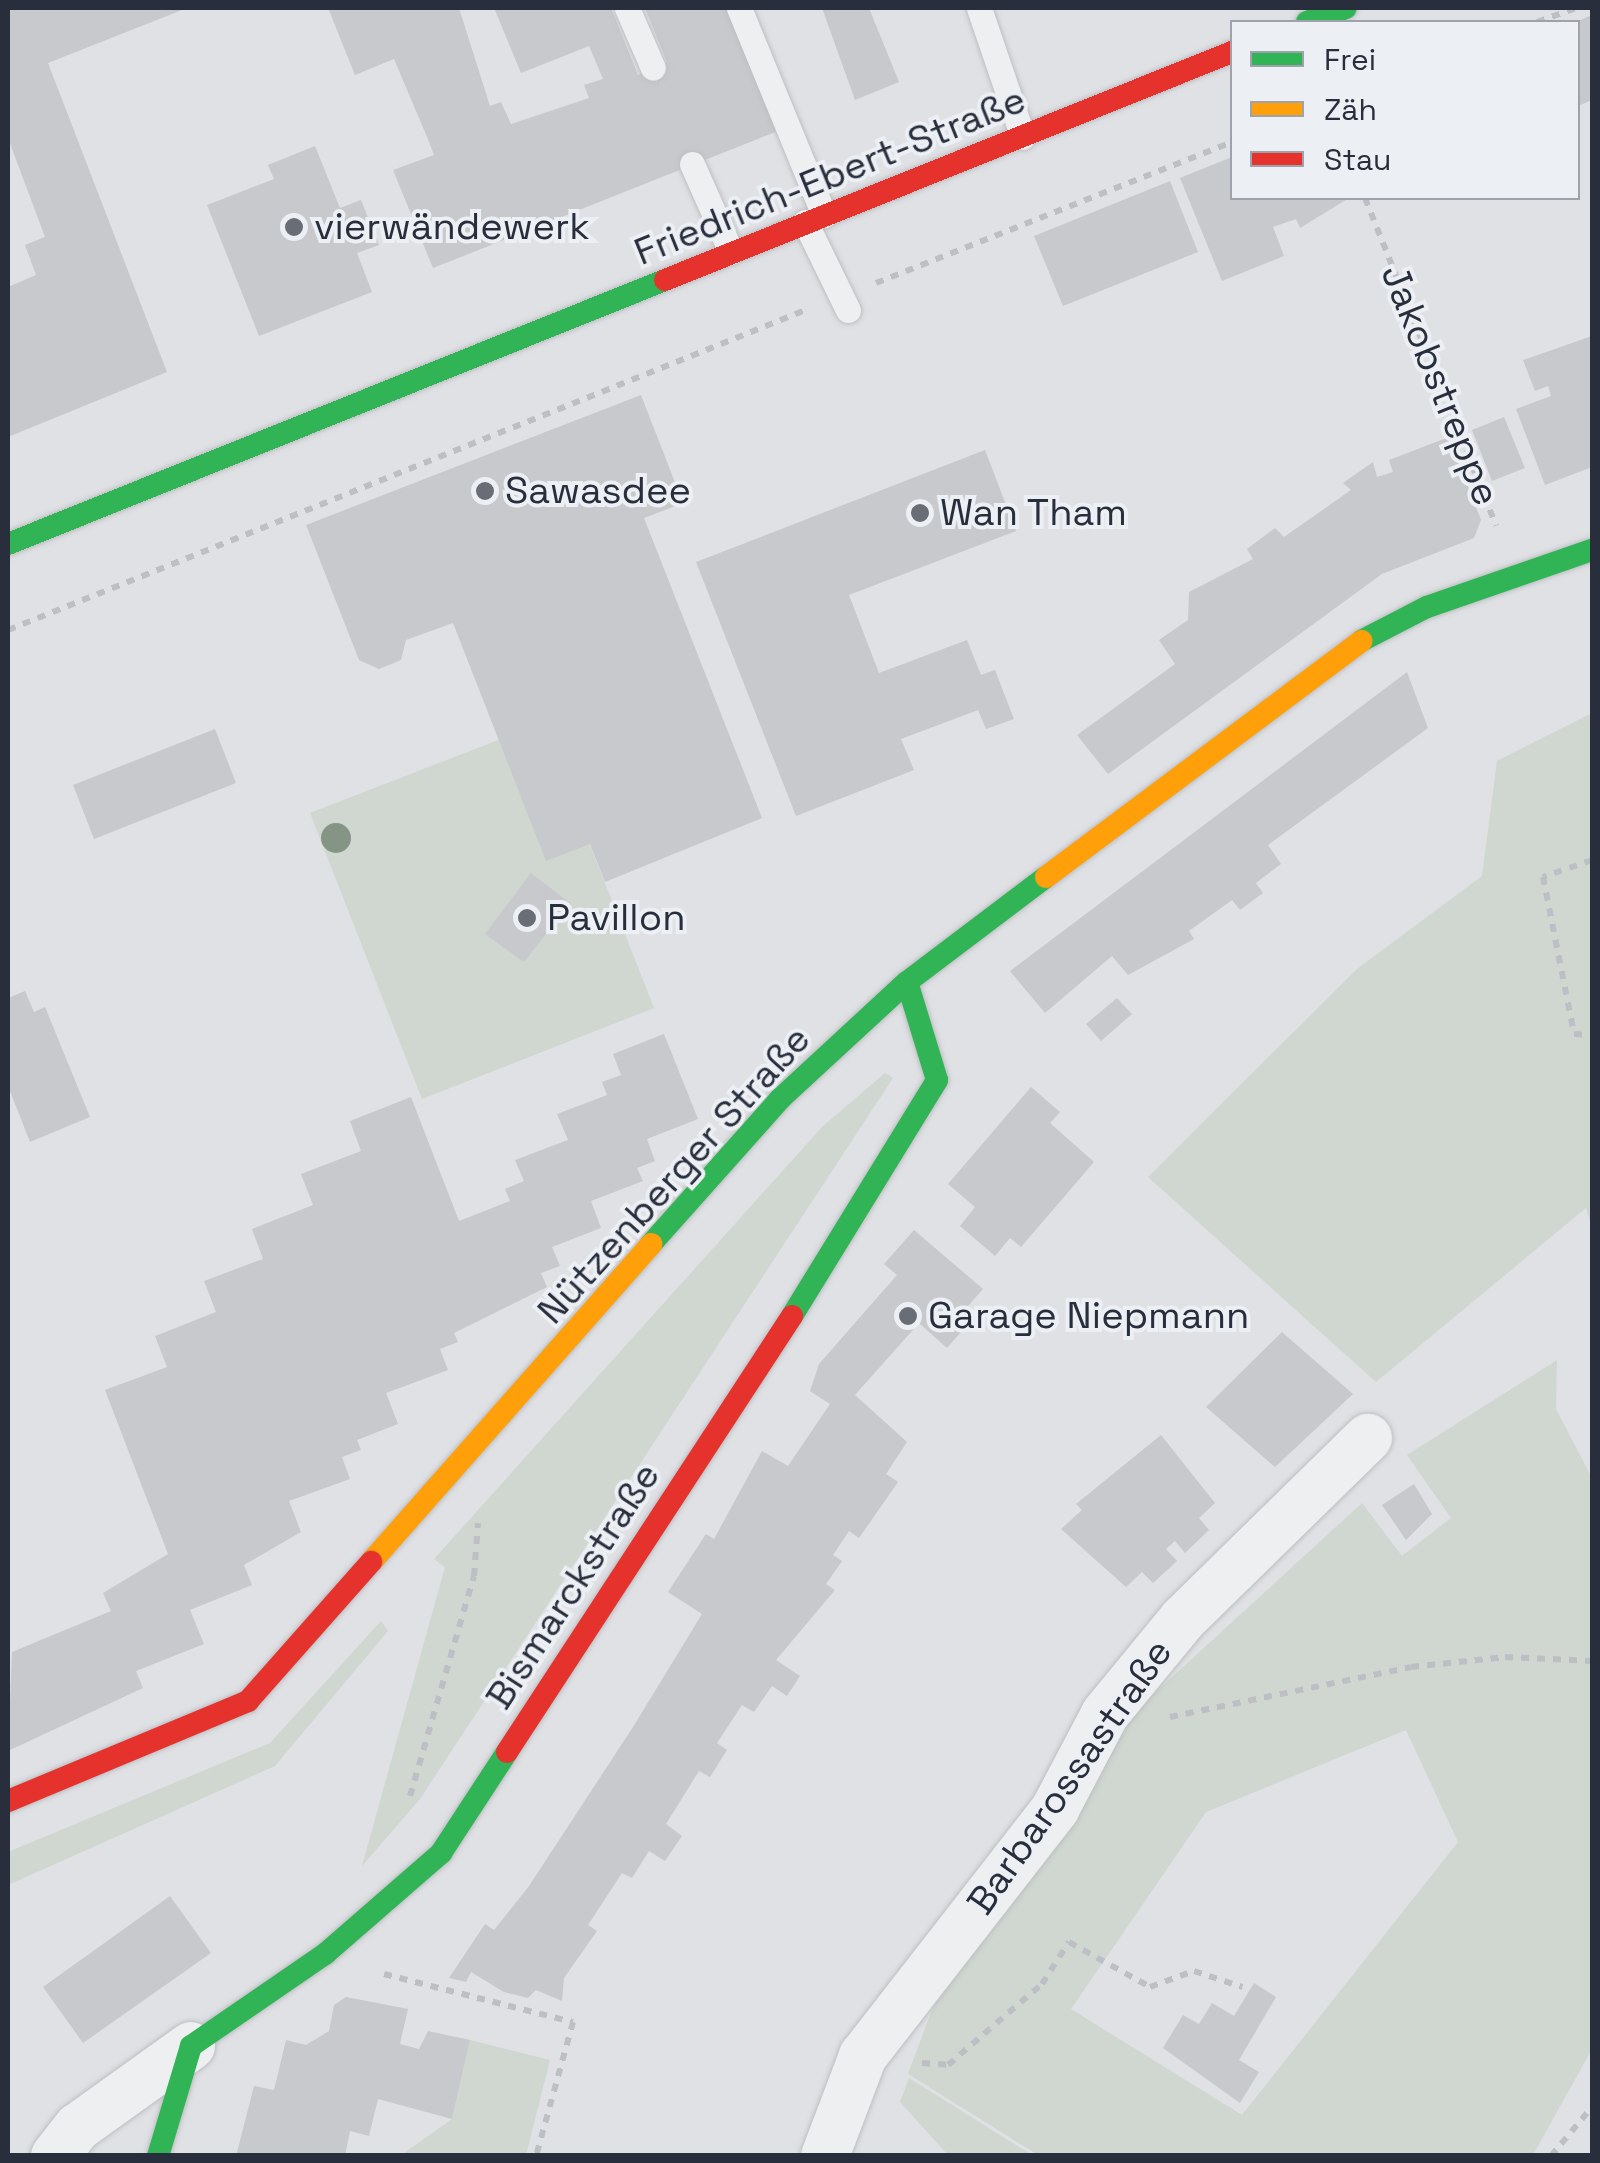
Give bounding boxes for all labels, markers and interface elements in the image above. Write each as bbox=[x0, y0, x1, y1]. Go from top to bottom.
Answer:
legend bbox=[1230, 20, 1580, 200]
text: Frei bbox=[1324, 40, 1376, 79]
street label: Friedrich-Ebert-Straße bbox=[628, 77, 1032, 275]
text: Zäh bbox=[1324, 90, 1377, 129]
text: Stau bbox=[1324, 140, 1391, 179]
place label: vierwändewerk bbox=[314, 204, 590, 250]
marker: vierwändewerk bbox=[283, 216, 305, 238]
street label: Jakobstreppe bbox=[1371, 258, 1509, 512]
place label: Sawasdee bbox=[505, 468, 691, 514]
marker: Sawasdee bbox=[474, 480, 496, 502]
place label: Wan Tham bbox=[940, 490, 1128, 536]
marker: Wan Tham bbox=[909, 502, 931, 524]
place label: Pavillon bbox=[547, 895, 685, 941]
marker: Pavillon bbox=[516, 907, 538, 929]
street label: Nützenberger Straße bbox=[528, 1017, 820, 1333]
place label: Garage Niepmann bbox=[928, 1293, 1249, 1339]
marker: Garage Niepmann bbox=[897, 1305, 919, 1327]
street label: Bismarckstraße bbox=[476, 1454, 670, 1718]
street label: Barbarossastraße bbox=[958, 1631, 1182, 1923]

